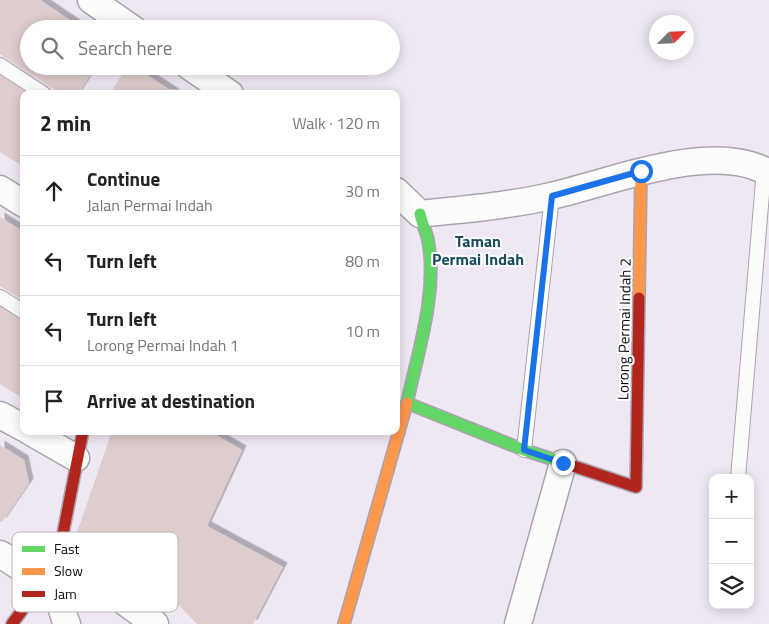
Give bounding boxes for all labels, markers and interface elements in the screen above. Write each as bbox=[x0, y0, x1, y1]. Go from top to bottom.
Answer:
north arrow bbox=[649, 15, 694, 60]
search box bbox=[20, 20, 400, 75]
text: Search here bbox=[78, 33, 172, 62]
icon: search bbox=[38, 34, 66, 62]
text: 2 min bbox=[40, 107, 91, 139]
text: Walk · 120 m bbox=[292, 111, 380, 135]
route start bbox=[630, 160, 653, 183]
text: Continue bbox=[87, 164, 160, 193]
icon: ahead bbox=[40, 177, 68, 205]
text: 30 m bbox=[345, 179, 380, 203]
text: Jalan Permai Indah bbox=[87, 193, 213, 217]
district label: Taman Permai Indah bbox=[432, 229, 524, 271]
text: Turn left bbox=[87, 246, 157, 275]
icon: left bbox=[40, 247, 68, 275]
text: 80 m bbox=[345, 249, 380, 273]
street label: Lorong Permai Indah 2 bbox=[611, 258, 637, 400]
text: Turn left bbox=[87, 304, 157, 333]
icon: left bbox=[40, 317, 68, 345]
text: 10 m bbox=[345, 319, 380, 343]
text: Lorong Permai Indah 1 bbox=[87, 333, 239, 357]
text: Arrive at destination bbox=[87, 386, 255, 415]
icon: arrive bbox=[40, 387, 68, 415]
route end bbox=[552, 452, 575, 475]
map controls bbox=[709, 474, 754, 609]
button: + bbox=[709, 474, 754, 519]
button: − bbox=[709, 519, 754, 564]
legend bbox=[12, 532, 178, 612]
text: Fast bbox=[54, 538, 79, 559]
text: Slow bbox=[54, 560, 83, 581]
button: layers bbox=[709, 564, 754, 609]
text: Jam bbox=[54, 583, 77, 604]

